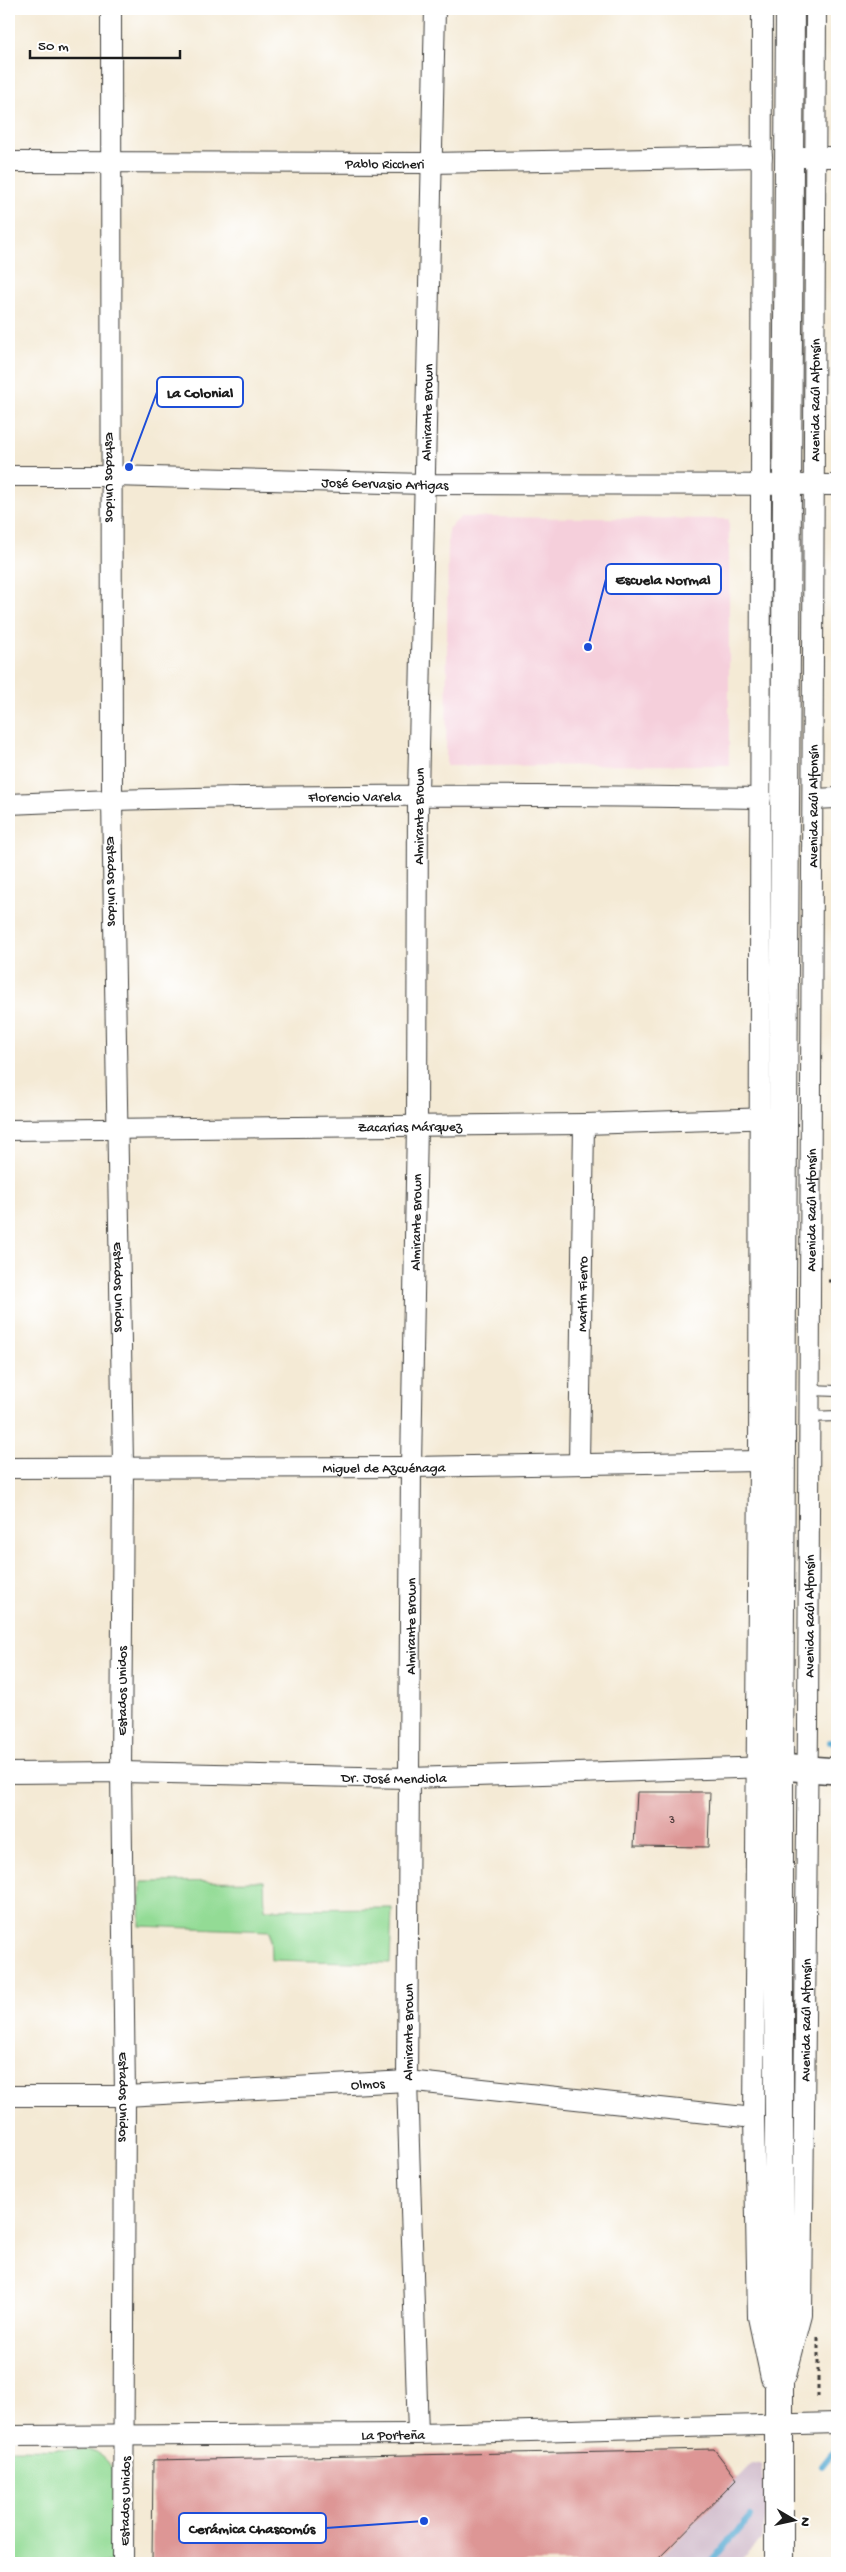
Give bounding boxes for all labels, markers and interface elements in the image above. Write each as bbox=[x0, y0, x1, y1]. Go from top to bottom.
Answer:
scale bar bbox=[30, 28, 180, 60]
text: 50 m bbox=[38, 38, 69, 56]
street label: Pablo Riccheri bbox=[344, 157, 425, 174]
street label: Avenida Raúl Alfonsín bbox=[808, 338, 825, 462]
street label: Almirante Brown bbox=[419, 363, 438, 461]
callout: La Colonial bbox=[157, 377, 243, 407]
text: La Colonial bbox=[167, 385, 234, 403]
street label: Estados Unidos bbox=[101, 432, 118, 523]
street label: José Gervasio Artigas bbox=[321, 475, 449, 495]
callout: Escuela Normal bbox=[606, 564, 721, 594]
text: Escuela Normal bbox=[615, 572, 711, 590]
street label: Avenida Raúl Alfonsín bbox=[806, 744, 824, 868]
street label: Almirante Brown bbox=[412, 767, 430, 865]
street label: Florencio Varela bbox=[307, 790, 403, 807]
street label: Estados Unidos bbox=[102, 836, 120, 927]
street label: Zacarias Márquez bbox=[358, 1119, 463, 1137]
street label: Avenida Raúl Alfonsín bbox=[804, 1148, 822, 1272]
street label: Almirante Brown bbox=[408, 1173, 427, 1271]
street label: Estados Unidos bbox=[108, 1242, 127, 1333]
street label: Martín Fierro bbox=[575, 1256, 593, 1332]
street label: Miguel de Azcuénaga bbox=[323, 1460, 447, 1478]
street label: Avenida Raúl Alfonsín bbox=[802, 1554, 820, 1678]
street label: Almirante Brown bbox=[404, 1577, 421, 1675]
street label: Estados Unidos bbox=[115, 1645, 132, 1736]
street label: Dr. José Mendiola bbox=[340, 1771, 448, 1789]
house number: 3 bbox=[668, 1815, 675, 1827]
street label: Avenida Raúl Alfonsín bbox=[798, 1958, 817, 2082]
street label: Almirante Brown bbox=[401, 1983, 419, 2081]
street label: Estados Unidos bbox=[113, 2052, 131, 2143]
street label: Olmos bbox=[350, 2076, 386, 2095]
street label: La Porteña bbox=[361, 2428, 426, 2445]
street label: Estados Unidos bbox=[117, 2455, 136, 2546]
north arrow bbox=[768, 2494, 818, 2544]
callout: Cerámica Chascomús bbox=[179, 2513, 326, 2543]
text: N bbox=[795, 2516, 813, 2527]
text: Cerámica Chascomús bbox=[188, 2521, 317, 2539]

